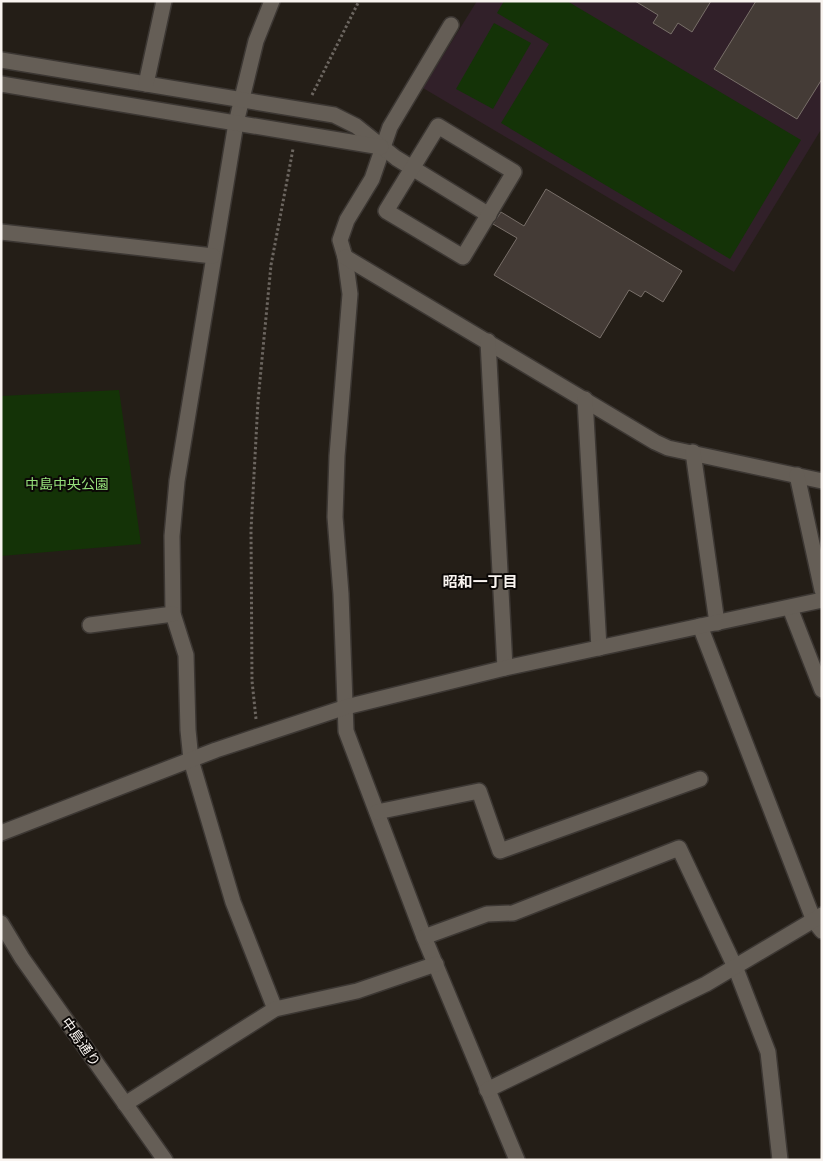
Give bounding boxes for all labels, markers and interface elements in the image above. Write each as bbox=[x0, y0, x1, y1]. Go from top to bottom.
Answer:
park label: 中島中央公園 bbox=[25, 474, 109, 494]
district label: 昭和一丁目 bbox=[442, 571, 518, 592]
street label: 中島通り bbox=[57, 1013, 105, 1071]

